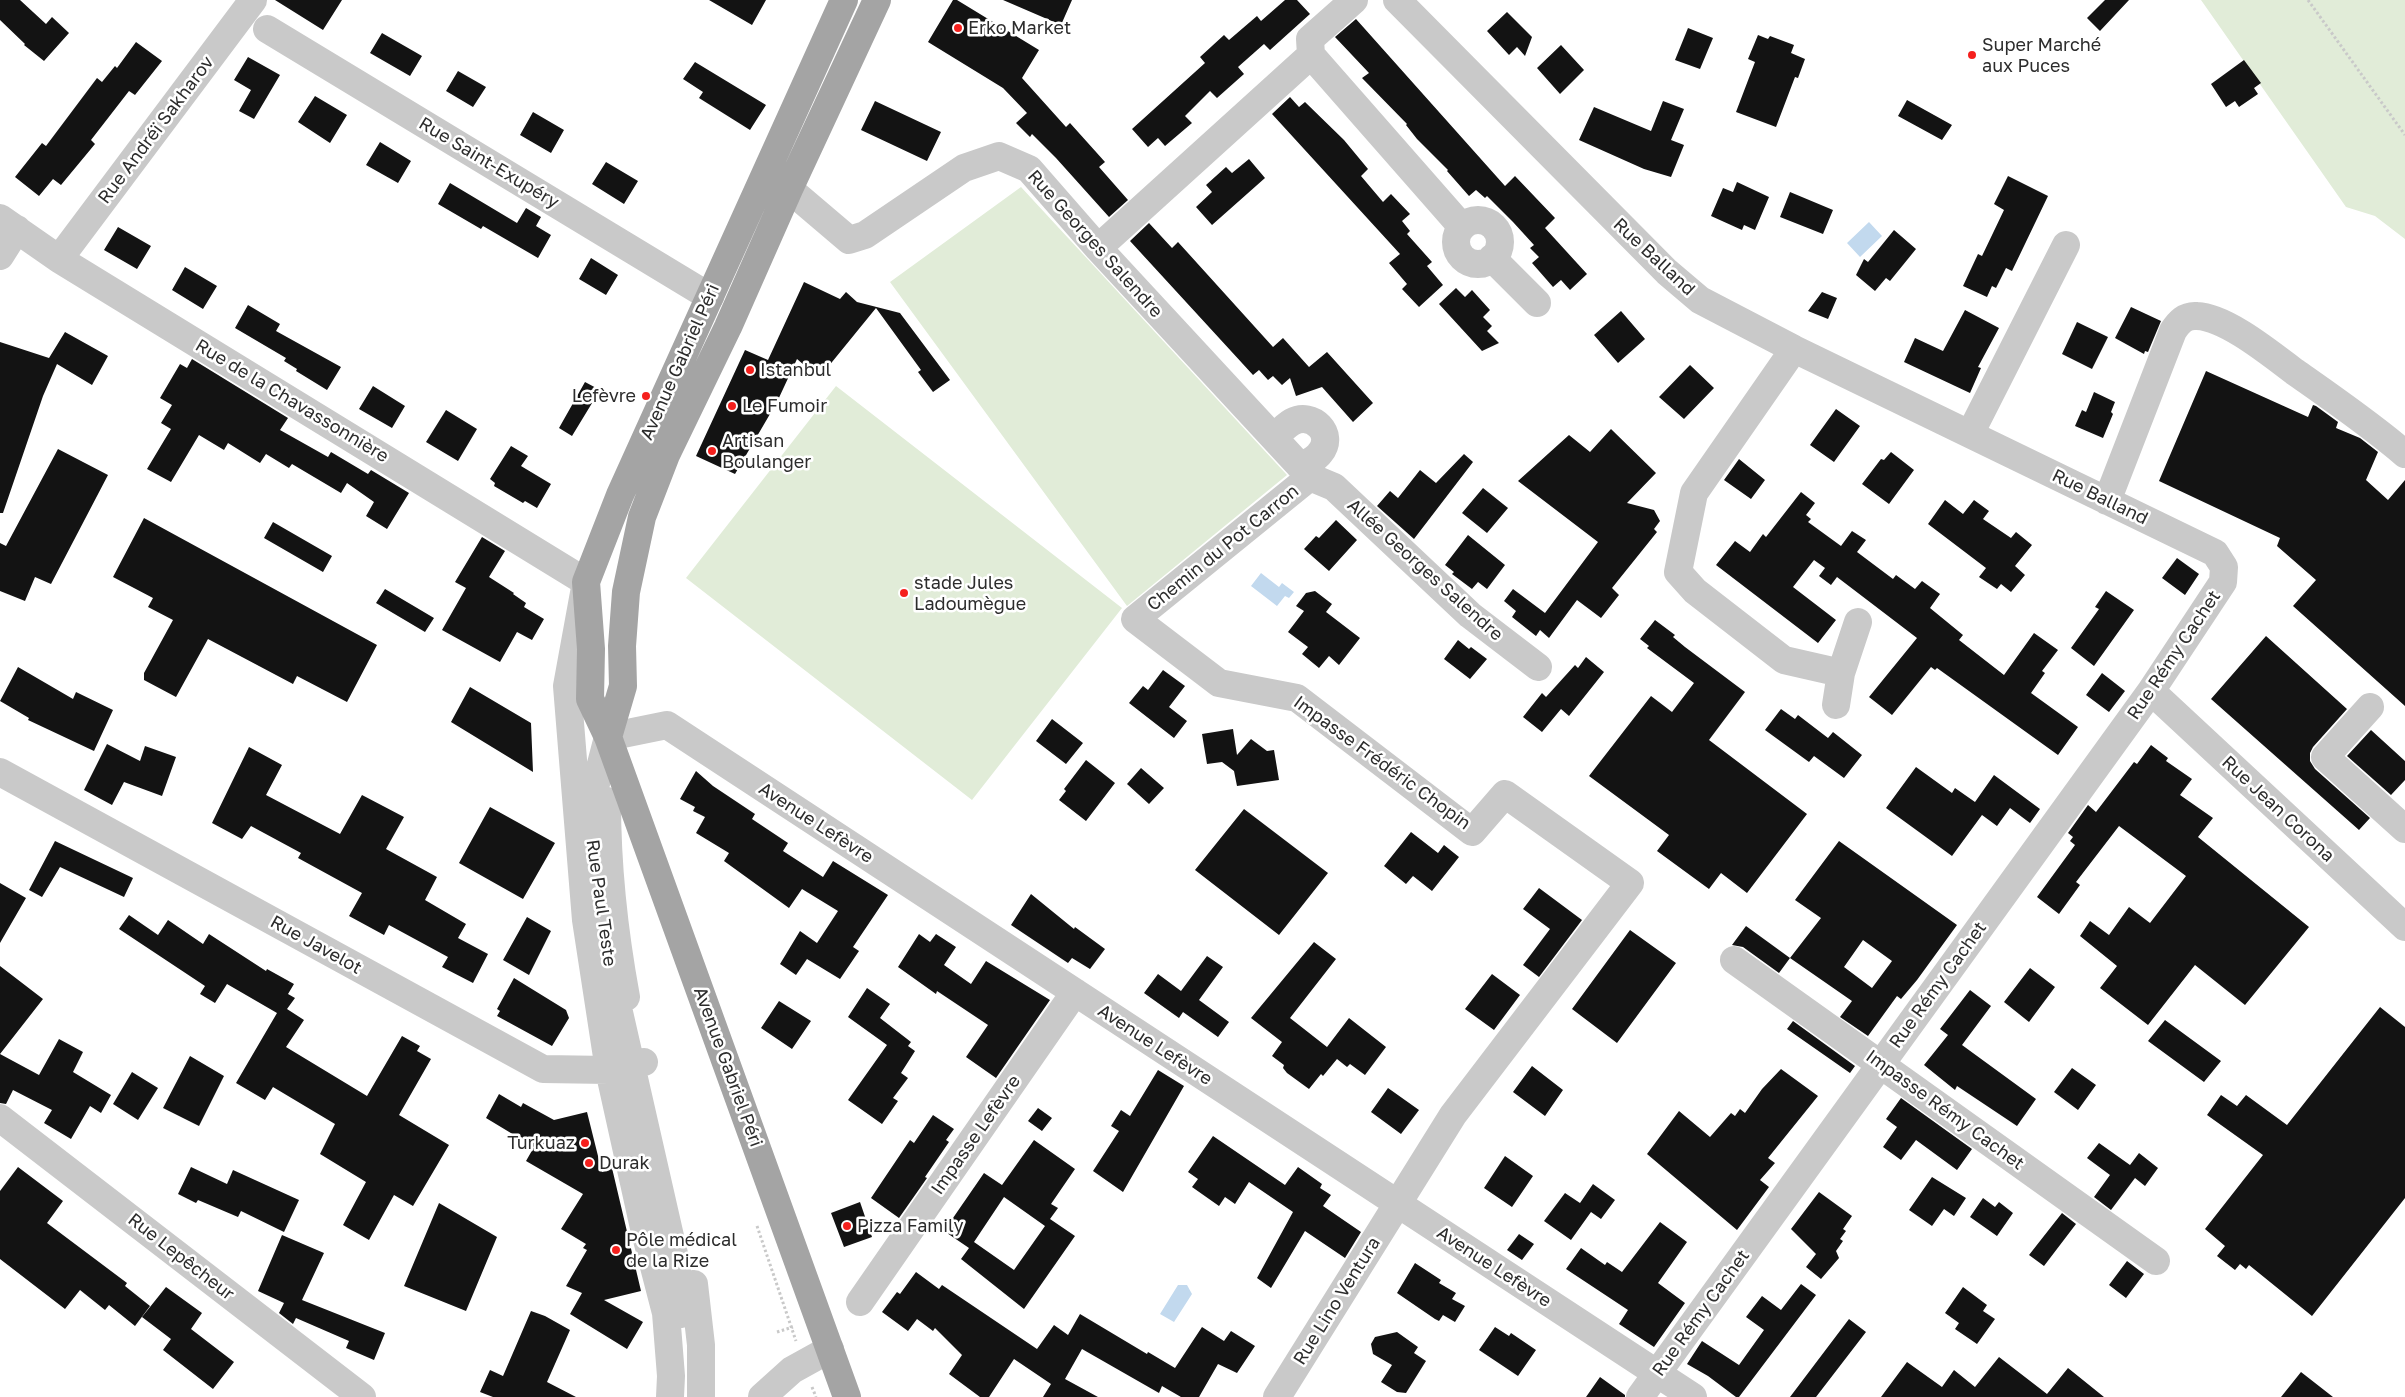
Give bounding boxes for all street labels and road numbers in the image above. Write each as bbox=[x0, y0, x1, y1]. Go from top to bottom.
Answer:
street label: Rue Andréï Sakharov bbox=[94, 52, 218, 208]
street label: Rue Saint-Exupéry bbox=[415, 113, 563, 213]
street label: Rue Georges Salendre bbox=[1023, 166, 1167, 322]
street label: Rue Balland bbox=[1609, 214, 1699, 300]
street label: Avenue Gabriel Péri bbox=[636, 281, 724, 443]
street label: Rue de la Chavassonnière bbox=[191, 335, 393, 467]
street label: Rue Balland bbox=[2049, 465, 2151, 529]
street label: Chemin du Pot Carron bbox=[1143, 480, 1303, 616]
street label: Allée Georges Salendre bbox=[1343, 494, 1507, 646]
street label: Rue Rémy Cachet bbox=[2123, 586, 2225, 724]
street label: Impasse Frédéric Chopin bbox=[1289, 691, 1475, 835]
street label: Rue Jean Corona bbox=[2217, 751, 2339, 867]
street label: Avenue Lefèvre bbox=[755, 778, 877, 868]
street label: Rue Paul Teste bbox=[581, 838, 621, 968]
street label: Rue Javelot bbox=[266, 911, 366, 979]
street label: Rue Rémy Cachet bbox=[1885, 917, 1991, 1053]
street label: Avenue Gabriel Péri bbox=[689, 984, 767, 1150]
street label: Avenue Lefèvre bbox=[1094, 1000, 1216, 1090]
street label: Impasse Rémy Cachet bbox=[1862, 1045, 2028, 1175]
street label: Impasse Lefèvre bbox=[927, 1071, 1025, 1199]
street label: Rue Lepêcheur bbox=[124, 1209, 238, 1305]
street label: Avenue Lefèvre bbox=[1433, 1222, 1555, 1312]
street label: Rue Lino Ventura bbox=[1289, 1233, 1385, 1369]
street label: Rue Rémy Cachet bbox=[1648, 1245, 1754, 1381]

